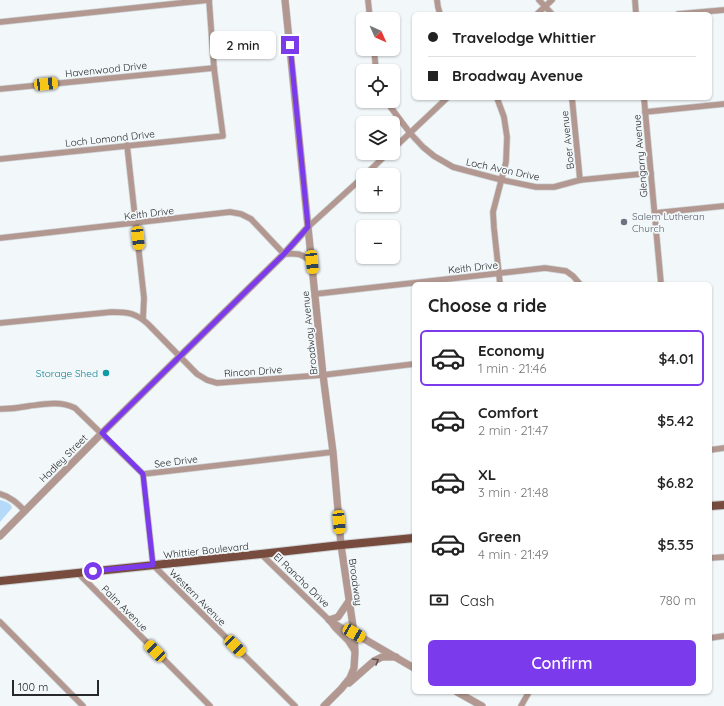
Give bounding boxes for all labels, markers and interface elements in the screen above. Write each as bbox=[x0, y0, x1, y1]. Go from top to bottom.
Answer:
north arrow bbox=[356, 12, 400, 56]
map controls bbox=[356, 12, 400, 264]
text: Travelodge Whittier bbox=[452, 28, 596, 47]
callout: 2 min bbox=[210, 31, 276, 59]
route end bbox=[281, 36, 299, 54]
text: 2 min bbox=[226, 37, 260, 53]
street label: Havenwood Drive bbox=[64, 59, 148, 80]
button: locate bbox=[356, 64, 400, 108]
text: Broadway Avenue bbox=[452, 66, 583, 85]
car bbox=[33, 77, 59, 91]
street label: Boer Avenue bbox=[558, 110, 577, 170]
street label: Glengarry Avenue bbox=[630, 114, 651, 198]
button: layers bbox=[356, 116, 400, 160]
street label: Loch Lomond Drive bbox=[65, 127, 156, 150]
street label: Loch Avon Drive bbox=[465, 155, 541, 184]
button: + bbox=[356, 168, 400, 212]
street label: Keith Drive bbox=[123, 204, 175, 223]
place label: Salem Lutheran Church bbox=[632, 210, 705, 235]
marker: Salem Lutheran Church bbox=[619, 217, 629, 227]
button: − bbox=[356, 220, 400, 264]
car bbox=[131, 225, 145, 251]
car bbox=[305, 249, 319, 275]
street label: Keith Drive bbox=[447, 258, 499, 277]
street label: Broadway Avenue bbox=[299, 290, 320, 376]
text: Choose a ride bbox=[428, 294, 547, 317]
icon: car bbox=[430, 340, 466, 376]
text: Economy bbox=[478, 341, 545, 360]
text: $4.01 bbox=[658, 349, 694, 368]
text: 1 min · 21:46 bbox=[478, 360, 546, 376]
street label: Rincon Drive bbox=[223, 363, 283, 380]
place label: Storage Shed bbox=[36, 367, 98, 380]
marker: Storage Shed bbox=[101, 368, 111, 378]
icon: car bbox=[430, 402, 466, 438]
text: Comfort bbox=[478, 403, 539, 422]
text: $5.42 bbox=[657, 411, 694, 430]
text: 2 min · 21:47 bbox=[478, 422, 548, 438]
street label: Hadley Street bbox=[37, 431, 91, 485]
street label: See Drive bbox=[154, 452, 199, 471]
icon: car bbox=[430, 464, 466, 500]
text: XL bbox=[478, 465, 496, 484]
text: $6.82 bbox=[657, 473, 694, 492]
text: 3 min · 21:48 bbox=[478, 484, 548, 500]
car bbox=[332, 510, 346, 534]
icon: car bbox=[430, 526, 466, 562]
text: Green bbox=[478, 527, 521, 546]
text: $5.35 bbox=[657, 535, 694, 554]
street label: Whittier Boulevard bbox=[163, 540, 249, 561]
text: 4 min · 21:49 bbox=[478, 546, 548, 562]
street label: El Rancho Drive bbox=[271, 550, 333, 611]
street label: Broadway bbox=[346, 558, 365, 607]
route start bbox=[84, 562, 102, 580]
street label: Western Avenue bbox=[166, 566, 229, 629]
street label: Palm Avenue bbox=[99, 582, 151, 635]
icon: cash bbox=[428, 589, 450, 611]
text: Cash bbox=[460, 591, 494, 610]
text: 780 m bbox=[659, 592, 696, 608]
car bbox=[341, 622, 367, 644]
car bbox=[222, 633, 248, 659]
car bbox=[142, 638, 168, 664]
button: Confirm bbox=[428, 640, 696, 686]
one-way arrow bbox=[372, 658, 379, 666]
scale bar bbox=[12, 678, 99, 697]
text: 100 m bbox=[18, 680, 48, 694]

